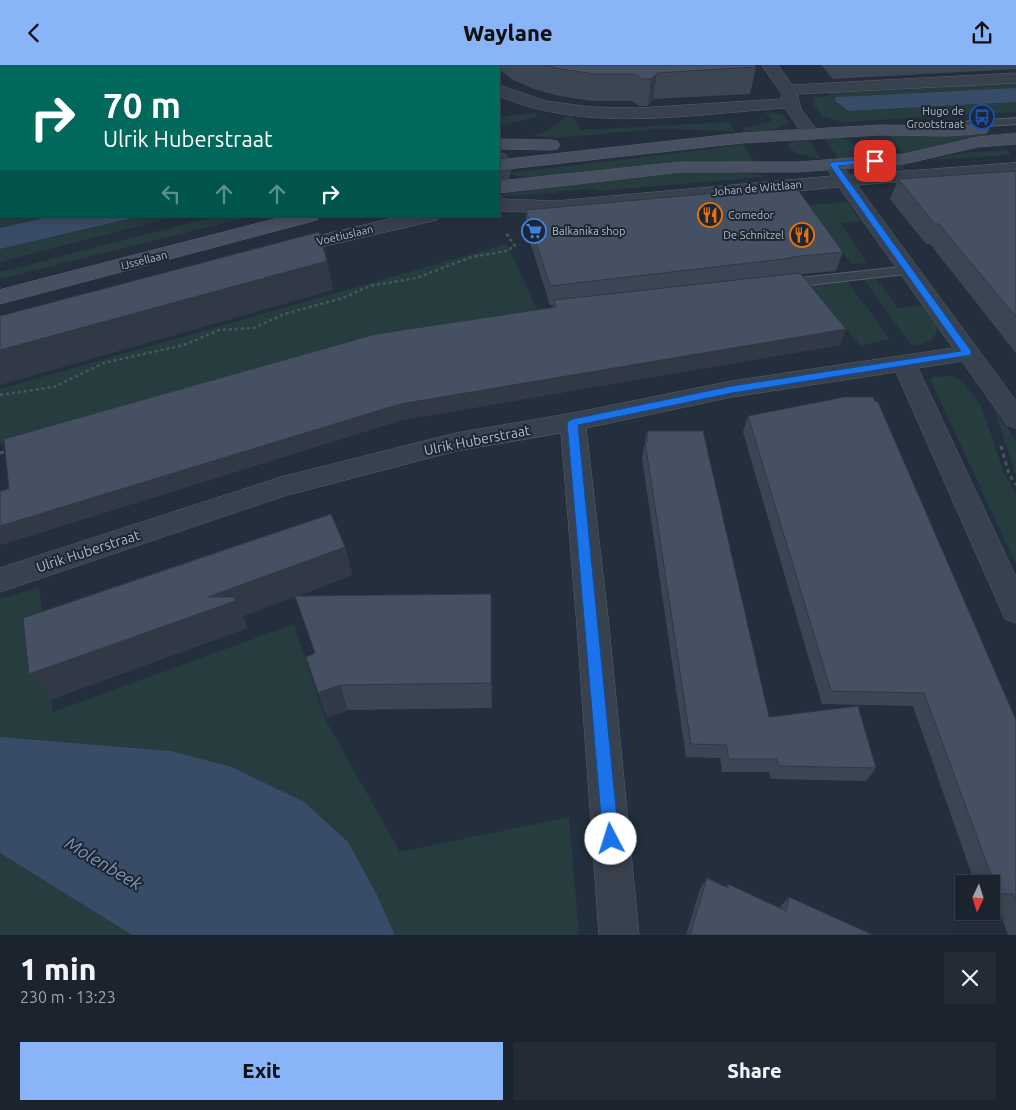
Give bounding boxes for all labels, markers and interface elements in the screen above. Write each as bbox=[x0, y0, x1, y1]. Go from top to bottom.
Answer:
icon: back bbox=[20, 19, 48, 47]
icon: share bbox=[968, 19, 996, 47]
text: Waylane bbox=[463, 20, 553, 45]
icon: right bbox=[20, 85, 85, 150]
text: 70 m bbox=[103, 85, 181, 125]
bus stop icon: Hugo de Grootstraat bbox=[969, 104, 995, 130]
place label: Hugo de Grootstraat bbox=[906, 105, 965, 130]
text: Ulrik Huberstraat bbox=[103, 126, 273, 151]
pin bbox=[854, 140, 896, 182]
icon: arrive bbox=[861, 147, 889, 175]
street label: Johan de Wittlaan bbox=[712, 178, 802, 198]
icon: left bbox=[157, 180, 185, 208]
icon: ahead bbox=[210, 180, 238, 208]
icon: ahead bbox=[263, 180, 291, 208]
icon: right bbox=[316, 180, 344, 208]
restaurant icon: Comedor bbox=[697, 202, 723, 228]
place label: Comedor bbox=[728, 209, 775, 221]
supermarket icon: Balkanika shop bbox=[521, 218, 547, 244]
restaurant icon: De Schnitzel bbox=[789, 222, 815, 248]
street label: Voetiuslaan bbox=[316, 223, 374, 247]
place label: Balkanika shop bbox=[552, 225, 625, 237]
place label: De Schnitzel bbox=[723, 229, 784, 241]
street label: IJssellaan bbox=[120, 248, 168, 272]
street label: Ulrik Huberstraat bbox=[422, 422, 532, 458]
street label: Ulrik Huberstraat bbox=[34, 527, 142, 575]
position arrow bbox=[584, 812, 636, 864]
water label: Molenbeek bbox=[62, 832, 147, 894]
north arrow bbox=[955, 875, 1000, 920]
map controls bbox=[955, 875, 1000, 920]
text: 1 min bbox=[20, 952, 96, 986]
button: close bbox=[944, 952, 996, 1004]
text: 230 m · 13:23 bbox=[20, 988, 116, 1006]
button: Exit bbox=[20, 1042, 503, 1100]
button: Share bbox=[513, 1042, 996, 1100]

